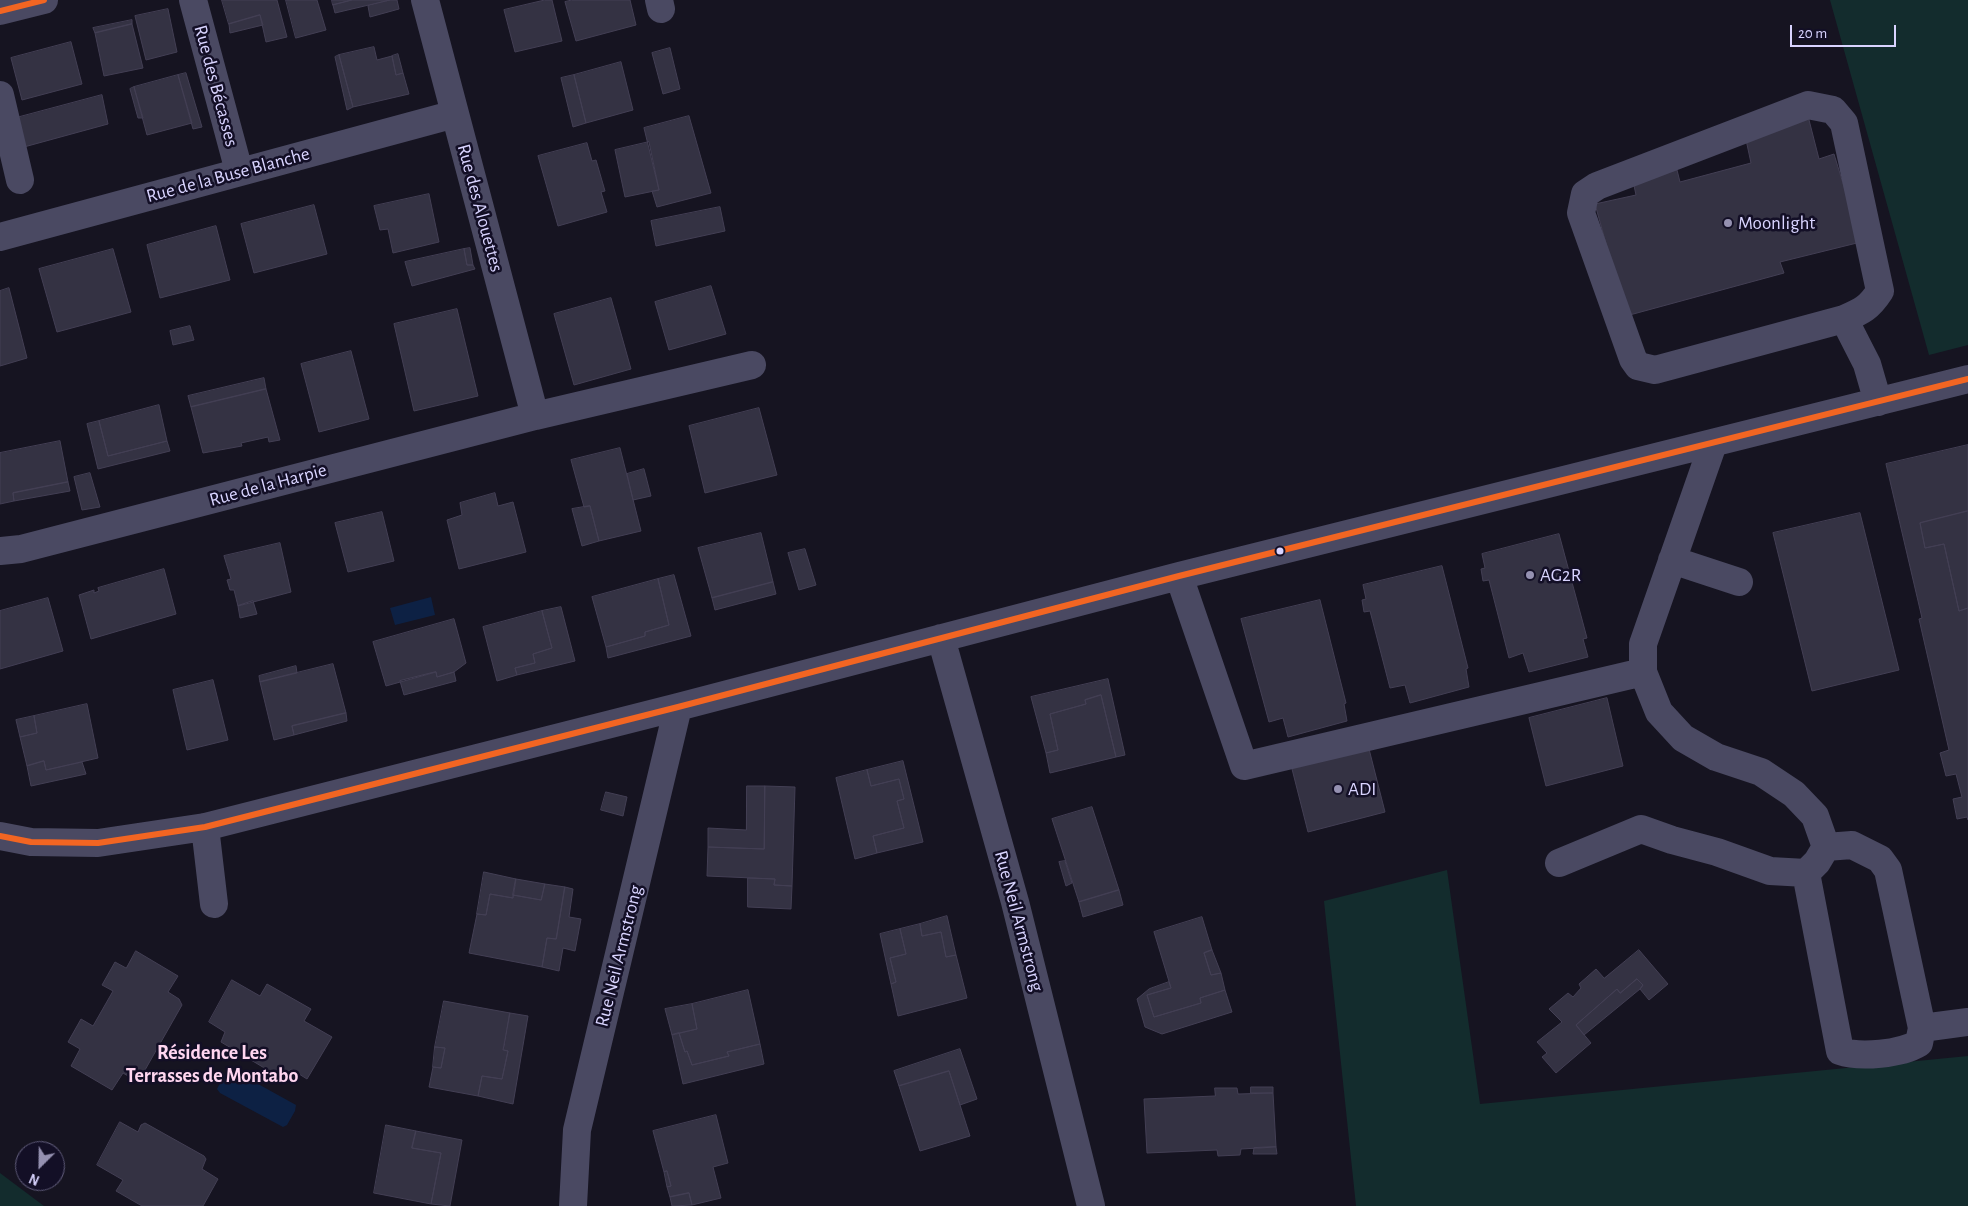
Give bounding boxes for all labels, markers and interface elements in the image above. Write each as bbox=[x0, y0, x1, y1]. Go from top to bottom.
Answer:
scale bar bbox=[1793, 15, 1899, 47]
street label: Rue des Bécasses bbox=[189, 23, 243, 149]
text: 20 m bbox=[1798, 26, 1827, 41]
street label: Rue de la Buse Blanche bbox=[144, 142, 312, 208]
street label: Rue des Alouettes bbox=[452, 142, 508, 274]
place label: Moonlight bbox=[1738, 212, 1815, 234]
marker: Moonlight bbox=[1722, 217, 1734, 229]
street label: Rue de la Harpie bbox=[207, 458, 329, 512]
unlabelled marker bbox=[1275, 546, 1285, 556]
place label: AG2R bbox=[1540, 564, 1581, 586]
marker: AG2R bbox=[1524, 569, 1536, 581]
place label: ADI bbox=[1348, 778, 1376, 800]
marker: ADI bbox=[1332, 783, 1344, 795]
street label: Rue Neil Armstrong bbox=[989, 848, 1049, 994]
street label: Rue Neil Armstrong bbox=[590, 883, 648, 1029]
district label: Résidence Les Terrasses de Montabo bbox=[126, 1041, 298, 1088]
north arrow bbox=[15, 1141, 65, 1191]
text: N bbox=[27, 1171, 42, 1187]

